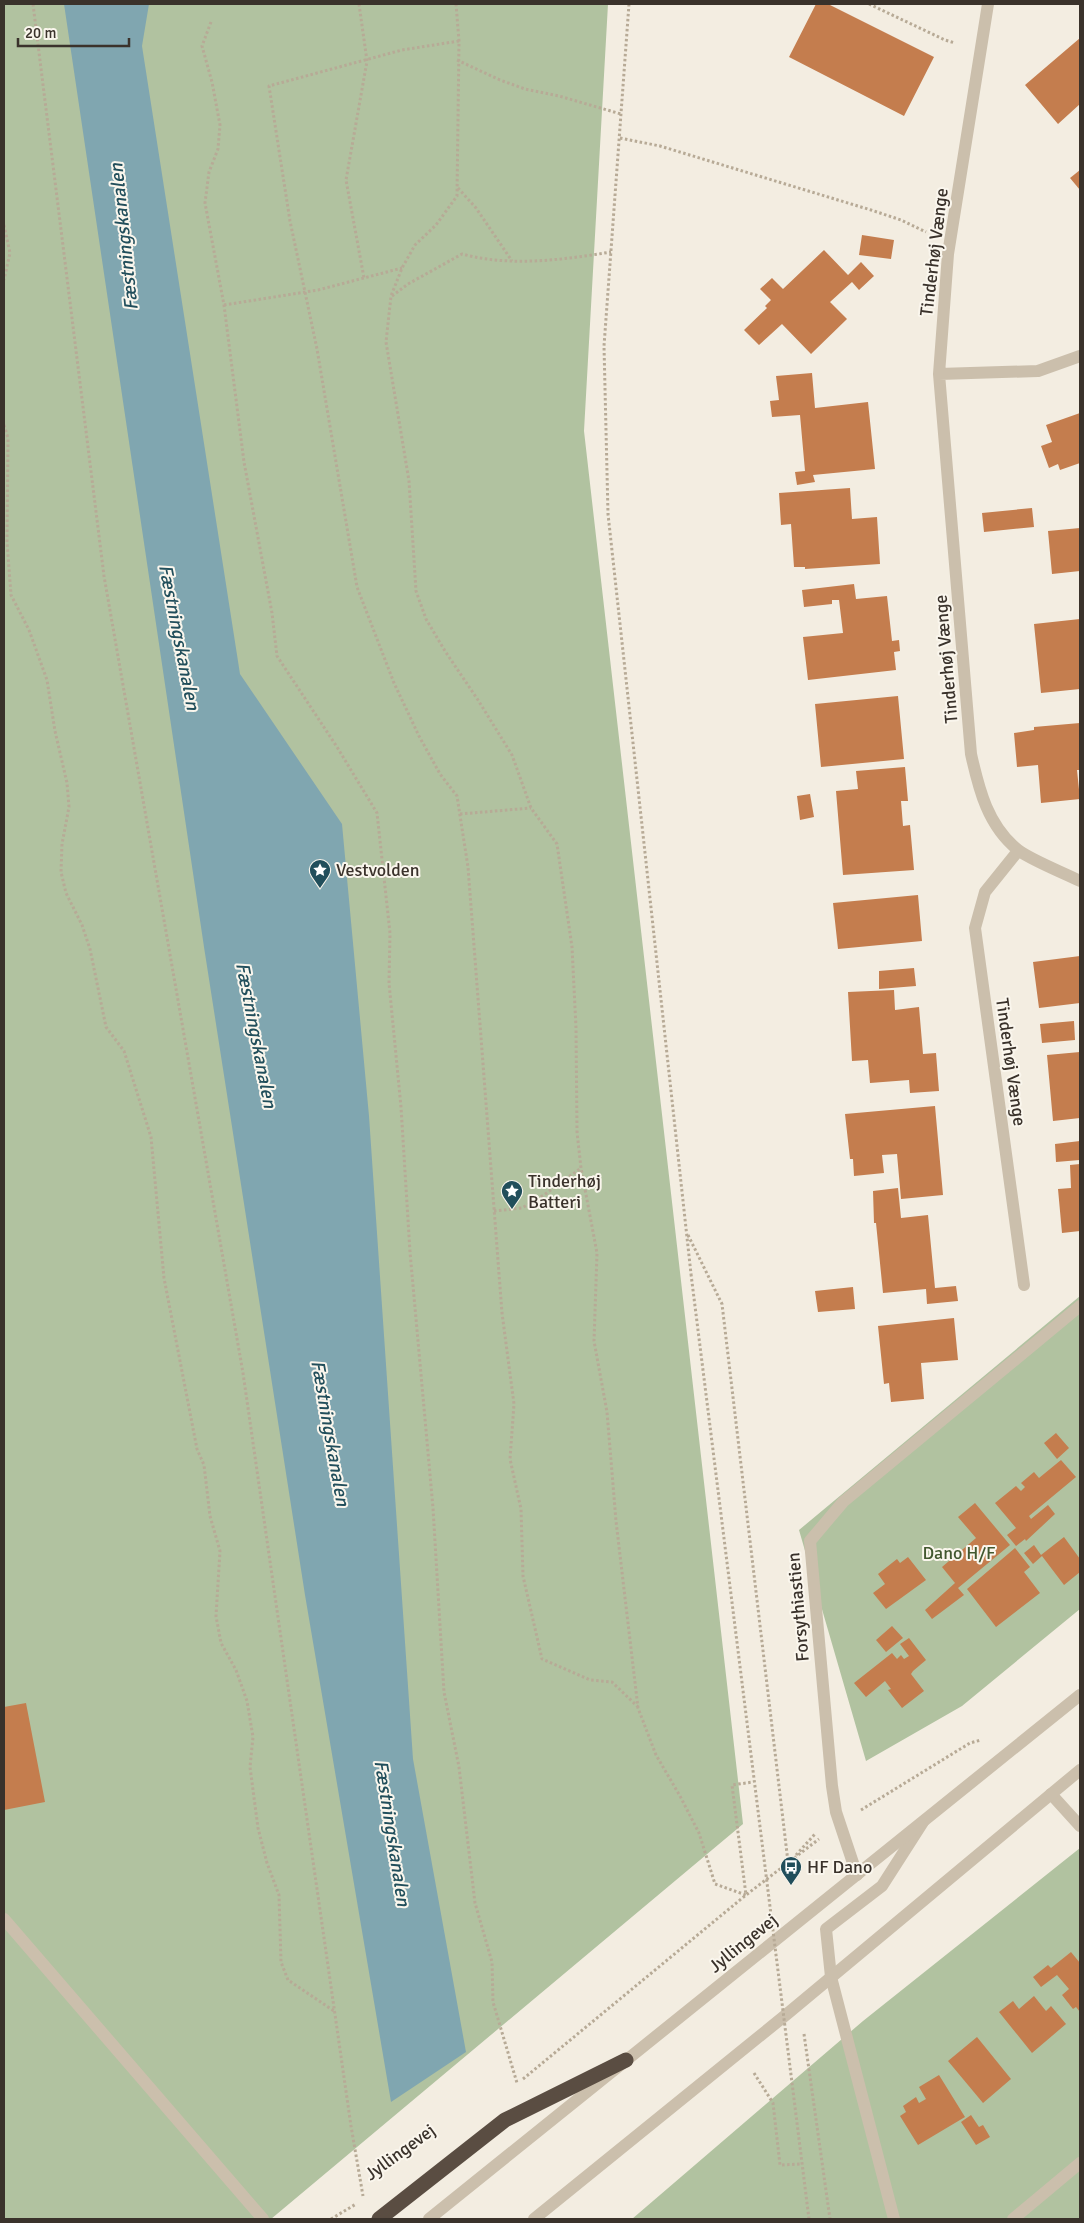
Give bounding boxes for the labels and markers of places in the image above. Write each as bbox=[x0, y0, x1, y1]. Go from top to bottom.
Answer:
place icon: Vestvolden bbox=[308, 858, 332, 889]
place label: Vestvolden bbox=[336, 859, 420, 881]
place label: Tinderhøj Batteri bbox=[528, 1170, 601, 1213]
place icon: Tinderhøj Batteri bbox=[500, 1179, 524, 1210]
bus stop icon: HF Dano bbox=[779, 1855, 803, 1886]
place label: HF Dano bbox=[807, 1856, 872, 1878]

